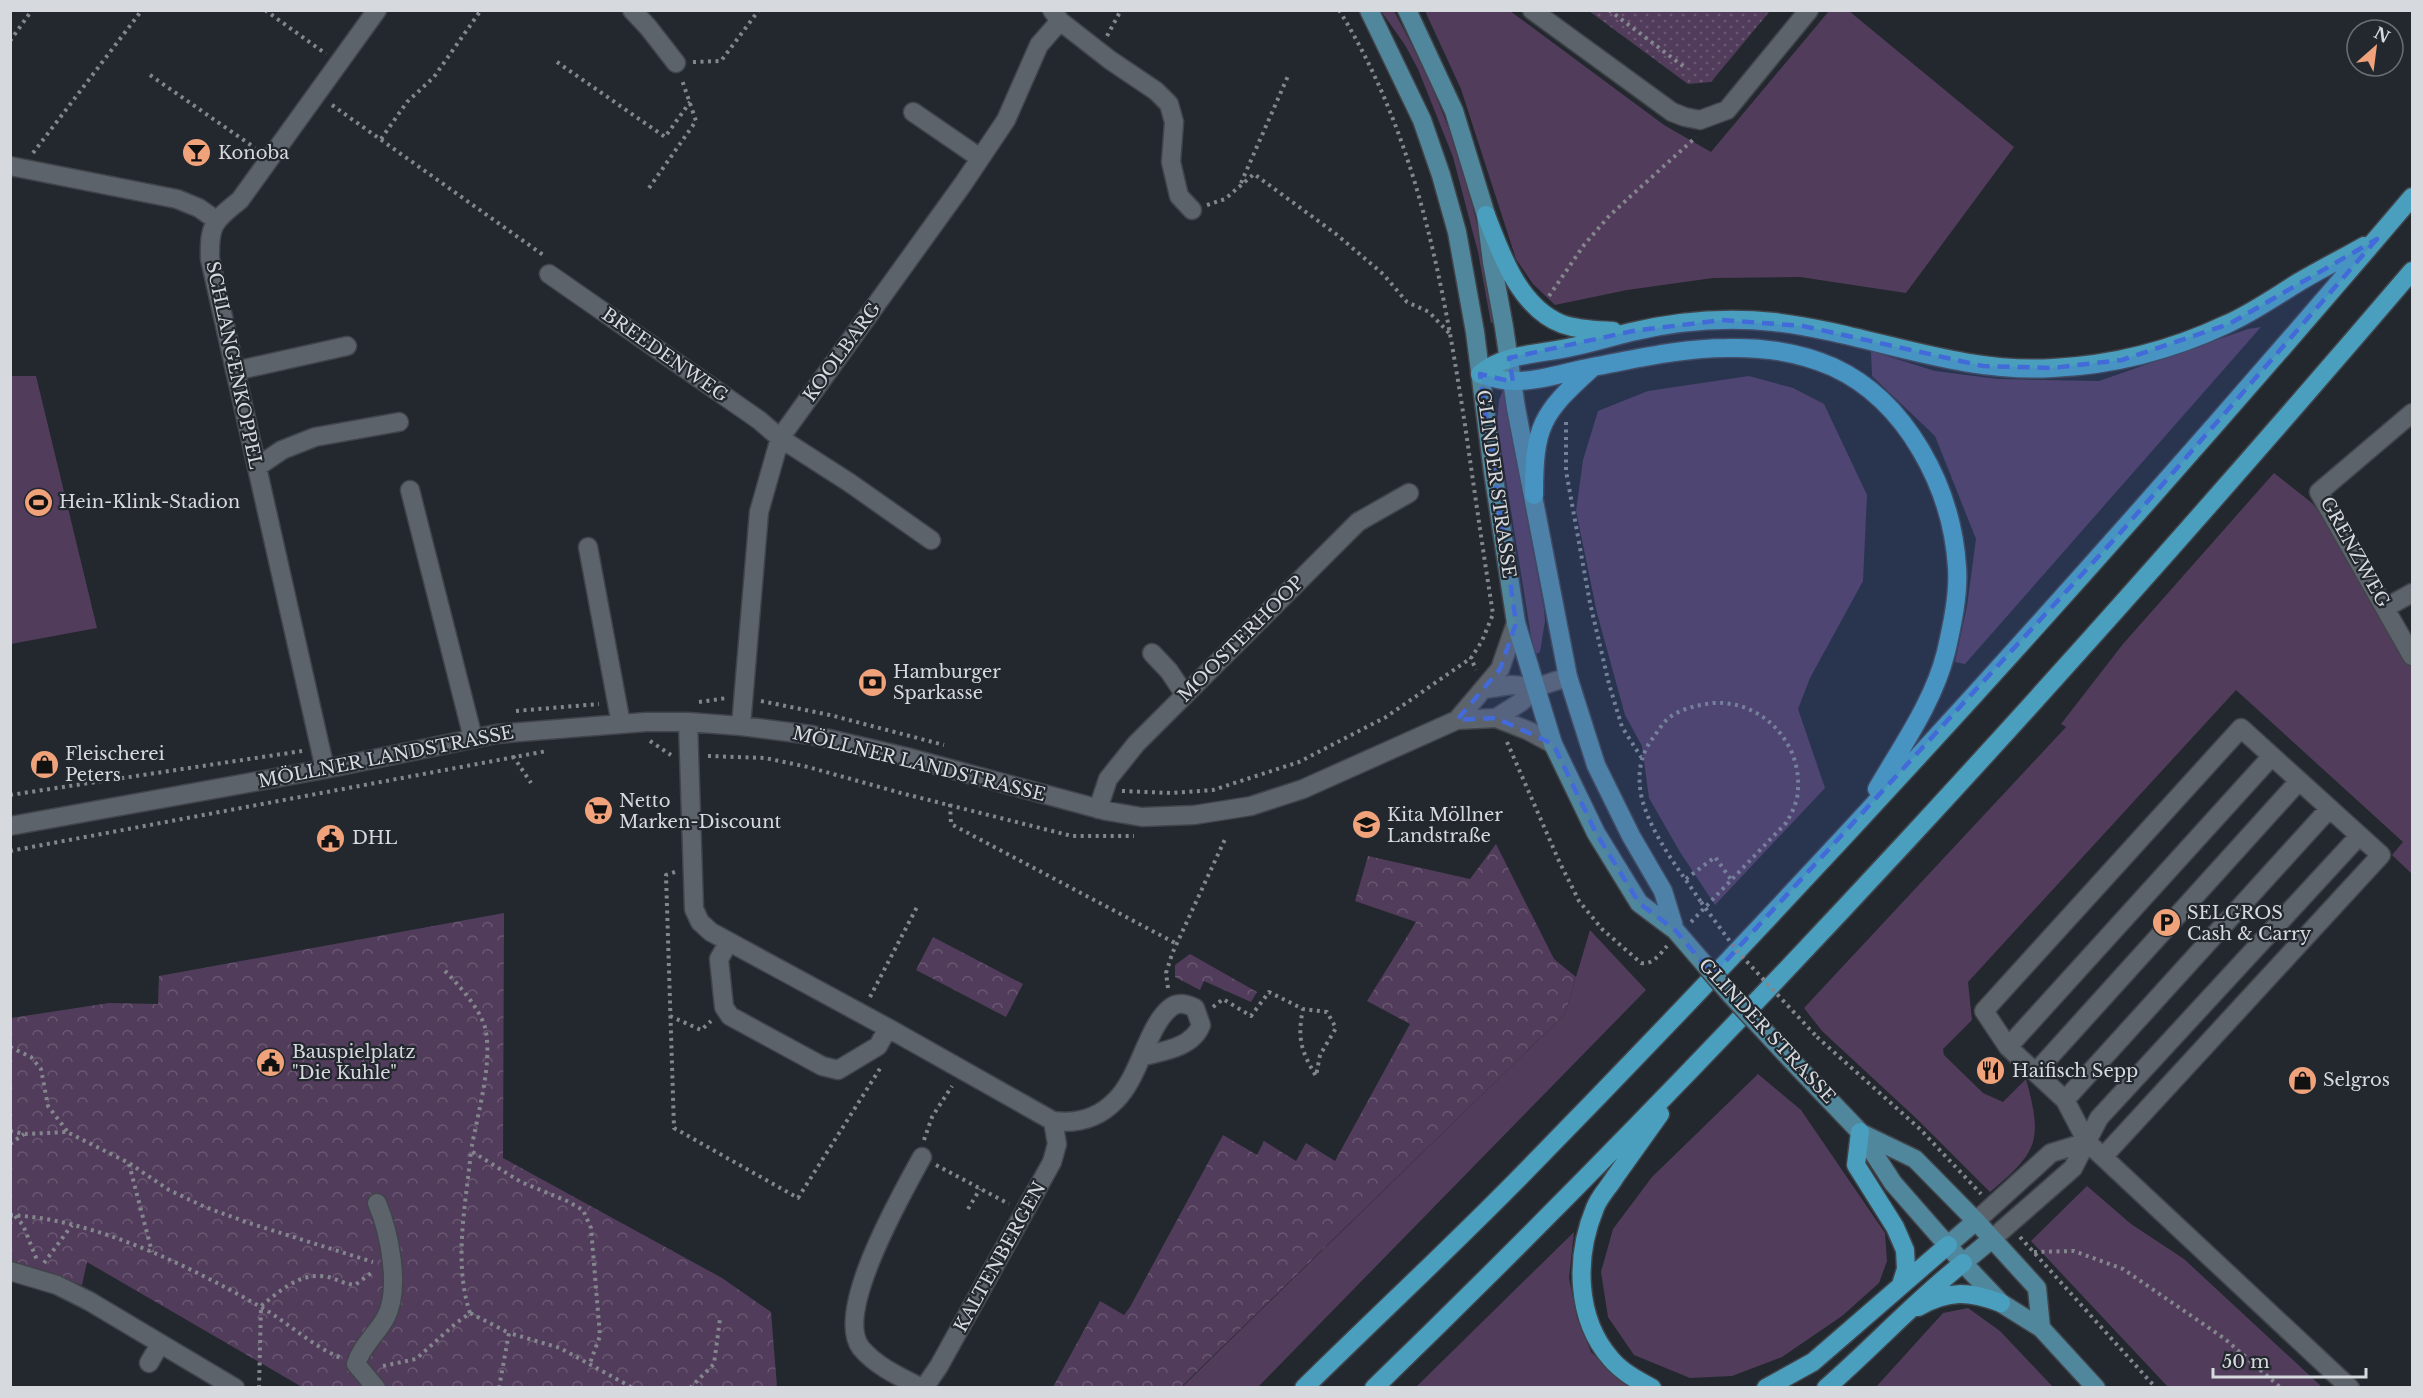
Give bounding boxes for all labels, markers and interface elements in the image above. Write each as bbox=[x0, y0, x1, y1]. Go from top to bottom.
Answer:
north arrow bbox=[2345, 18, 2405, 78]
text: N bbox=[2371, 22, 2393, 47]
bar icon: Konoba bbox=[181, 137, 213, 169]
place label: Konoba bbox=[218, 142, 289, 164]
street label: SCHLANGENKOPPEL bbox=[201, 259, 267, 471]
street label: KOOLBARG bbox=[799, 298, 886, 406]
street label: BREEDENWEG bbox=[598, 303, 733, 407]
street label: GLINDER STRASSE bbox=[1472, 388, 1520, 580]
sports icon: Hein-Klink-Stadion bbox=[22, 486, 54, 518]
place label: Hein-Klink-Stadion bbox=[59, 491, 240, 513]
street label: GRENZWEG bbox=[2316, 493, 2395, 611]
street label: MOOSTERHOOP bbox=[1173, 571, 1309, 707]
place label: Hamburger Sparkasse bbox=[893, 661, 1001, 704]
bank icon: Hamburger Sparkasse bbox=[856, 666, 888, 698]
street label: MÖLLNER LANDSTRASSE bbox=[256, 720, 516, 793]
street label: MÖLLNER LANDSTRASSE bbox=[790, 721, 1048, 806]
place label: Fleischerei Peters bbox=[65, 743, 165, 786]
shop icon: Fleischerei Peters bbox=[28, 748, 60, 780]
place label: Netto Marken-Discount bbox=[619, 790, 782, 833]
supermarket icon: Netto Marken-Discount bbox=[582, 795, 614, 827]
place label: Kita Möllner Landstraße bbox=[1387, 804, 1503, 847]
school or university icon: Kita Möllner Landstraße bbox=[1350, 809, 1382, 841]
public building icon: DHL bbox=[315, 822, 347, 854]
place label: DHL bbox=[352, 827, 397, 849]
place label: SELGROS Cash & Carry bbox=[2187, 902, 2312, 945]
parking icon: SELGROS Cash & Carry bbox=[2150, 907, 2182, 939]
street label: GLINDER STRASSE bbox=[1694, 954, 1840, 1108]
place label: Bauspielplatz "Die Kuhle" bbox=[292, 1041, 415, 1084]
public building icon: Bauspielplatz "Die Kuhle" bbox=[255, 1046, 287, 1078]
restaurant icon: Haifisch Sepp bbox=[1975, 1055, 2007, 1087]
place label: Haifisch Sepp bbox=[2012, 1060, 2138, 1082]
shop icon: Selgros bbox=[2286, 1064, 2318, 1096]
place label: Selgros bbox=[2323, 1069, 2390, 1091]
street label: KALTENBERGEN bbox=[950, 1178, 1050, 1336]
scale bar bbox=[2213, 1341, 2366, 1379]
text: 50 m bbox=[2222, 1351, 2270, 1373]

